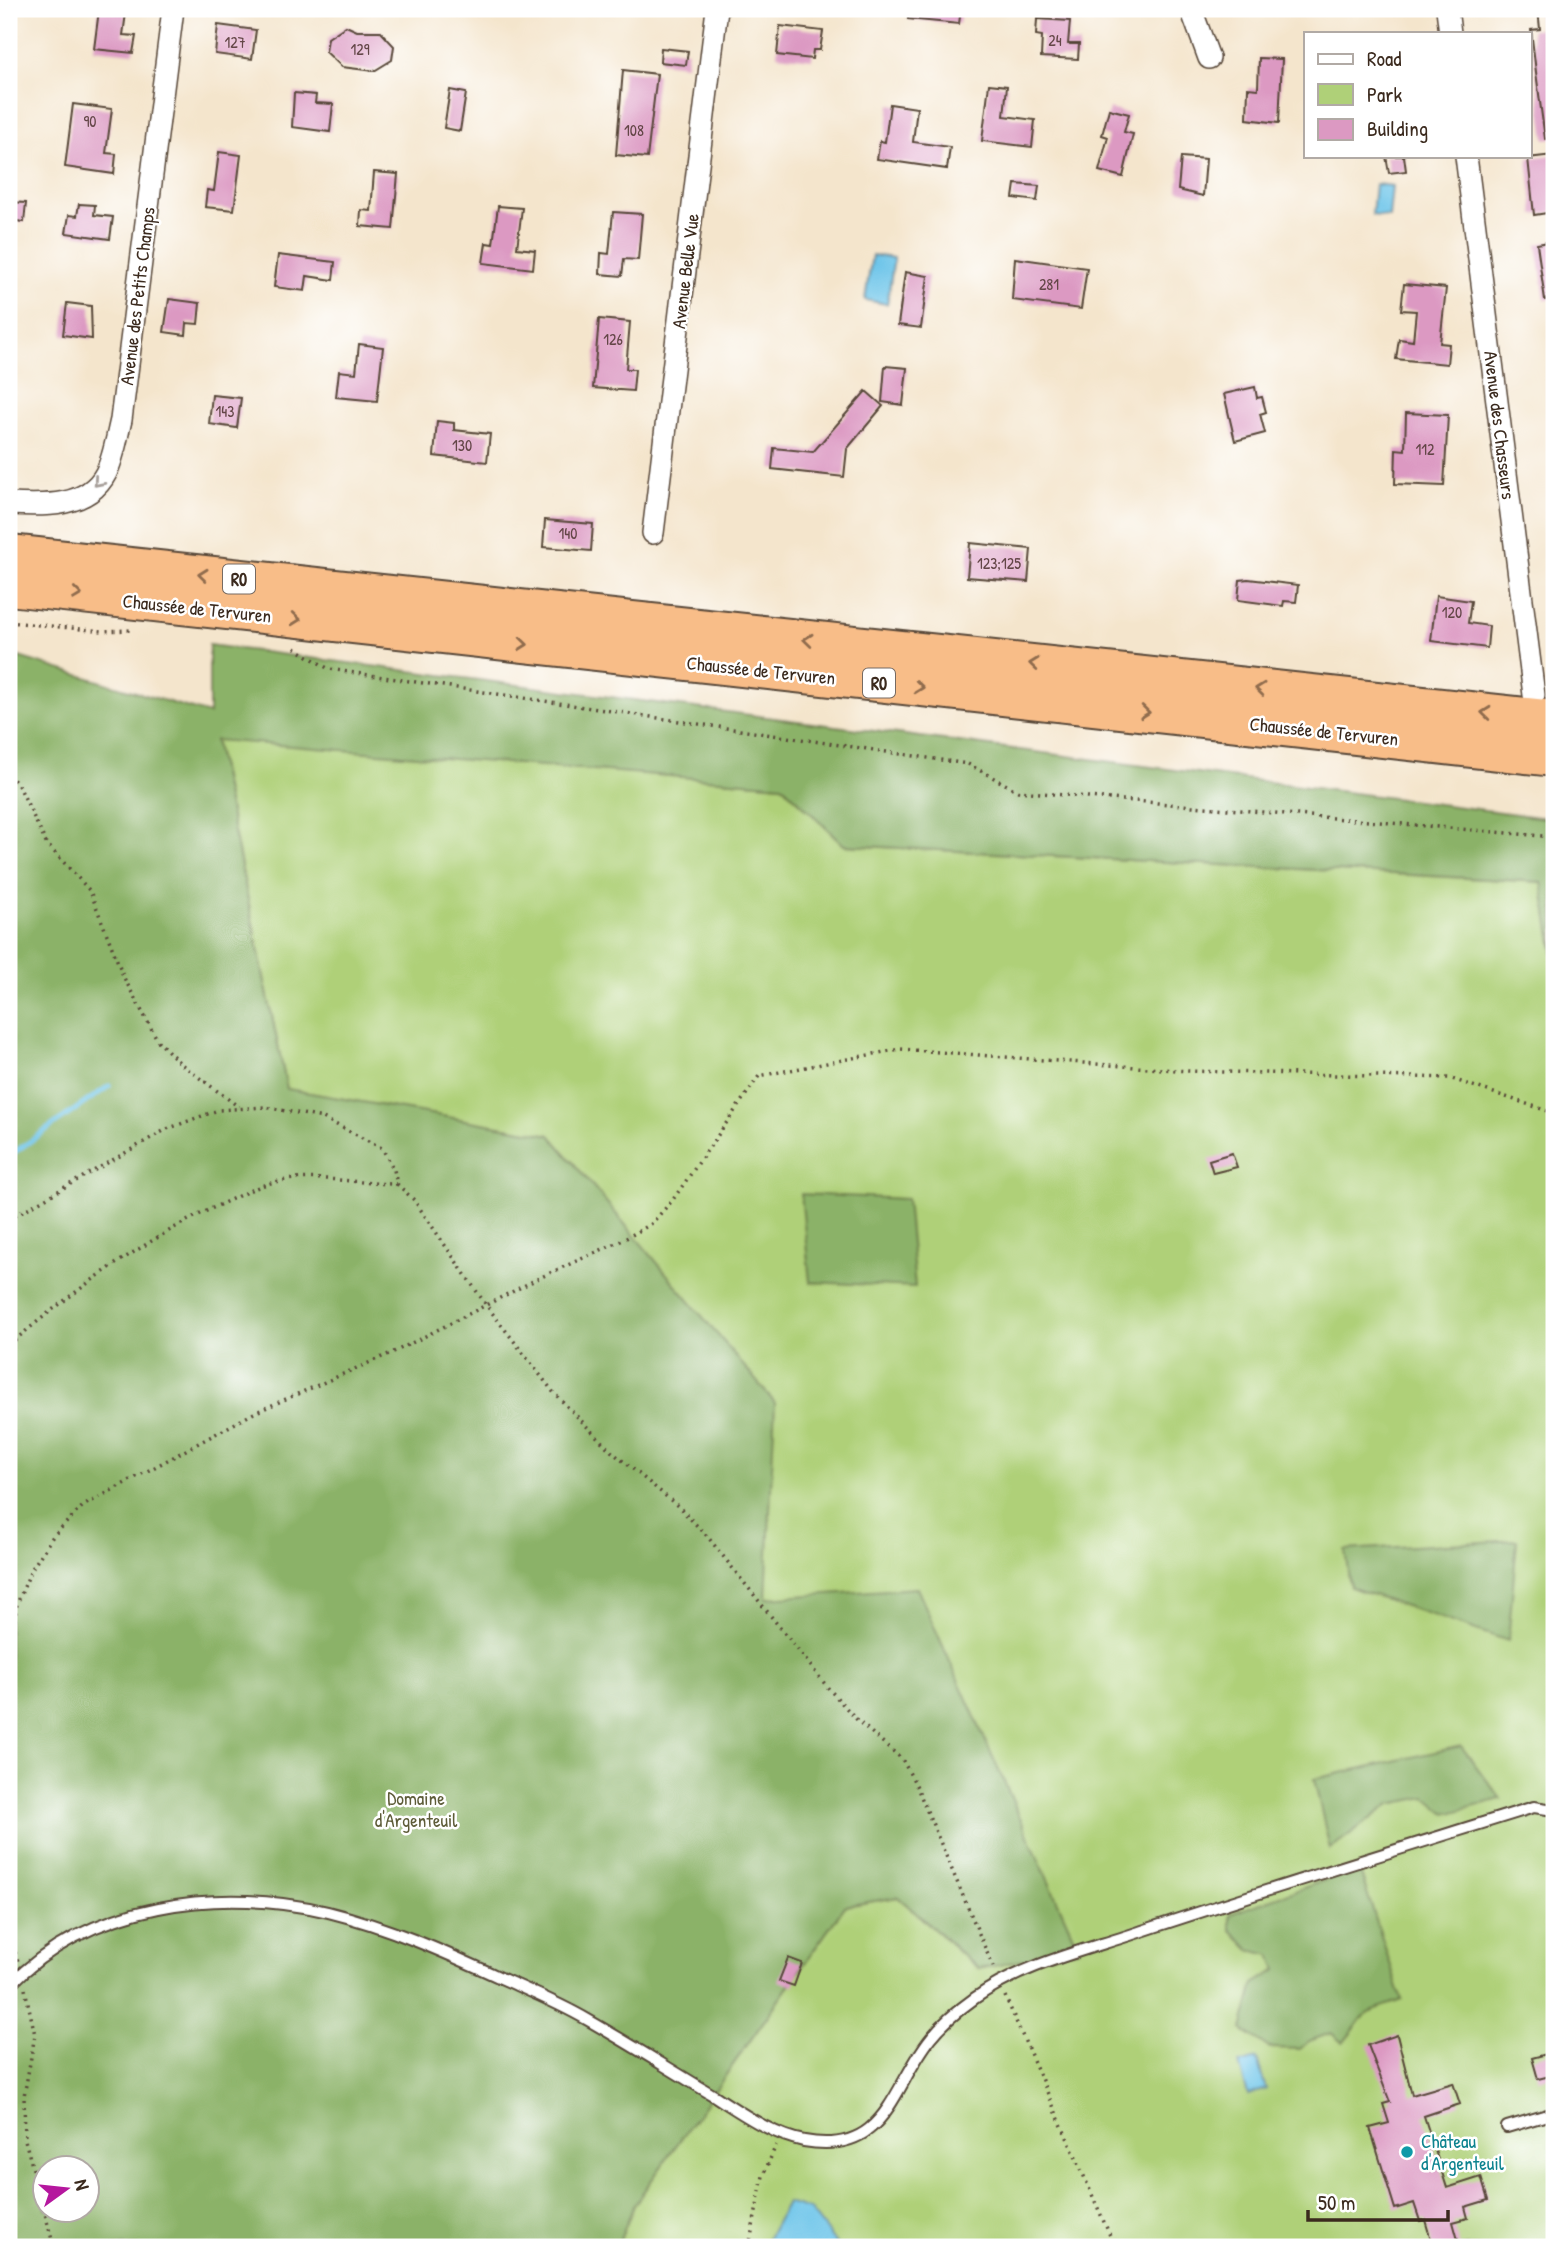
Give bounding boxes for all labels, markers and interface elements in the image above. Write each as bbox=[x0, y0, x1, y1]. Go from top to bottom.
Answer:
house number: 24 bbox=[1048, 29, 1062, 51]
house number: 127 bbox=[224, 31, 246, 53]
legend bbox=[1304, 32, 1532, 158]
house number: 129 bbox=[350, 38, 370, 60]
text: Road bbox=[1367, 44, 1401, 73]
text: Park bbox=[1367, 80, 1402, 109]
house number: 90 bbox=[83, 110, 97, 132]
text: Building bbox=[1367, 114, 1428, 143]
house number: 108 bbox=[624, 119, 644, 141]
street label: Avenue des Petits Champs bbox=[113, 206, 161, 386]
street label: Avenue Belle Vue bbox=[665, 212, 705, 330]
house number: 281 bbox=[1039, 273, 1059, 295]
house number: 126 bbox=[603, 328, 623, 350]
street label: Avenue des Chasseurs bbox=[1478, 349, 1522, 501]
house number: 143 bbox=[216, 400, 234, 422]
house number: 130 bbox=[452, 434, 472, 456]
house number: 112 bbox=[1415, 438, 1435, 460]
one-way arrow bbox=[94, 474, 106, 487]
house number: 140 bbox=[559, 522, 577, 544]
house number: 123;125 bbox=[977, 552, 1021, 574]
road number: R0 bbox=[223, 564, 255, 594]
one-way arrow bbox=[197, 567, 208, 582]
one-way arrow bbox=[71, 587, 82, 602]
street label: Chaussée de Tervuren bbox=[121, 587, 273, 629]
house number: 120 bbox=[1442, 601, 1462, 623]
one-way arrow bbox=[291, 611, 302, 626]
one-way arrow bbox=[802, 633, 813, 648]
one-way arrow bbox=[517, 636, 528, 651]
street label: Chaussée de Tervuren bbox=[685, 649, 837, 691]
one-way arrow bbox=[1028, 657, 1040, 672]
road number: R0 bbox=[863, 668, 895, 698]
one-way arrow bbox=[914, 679, 925, 694]
one-way arrow bbox=[1254, 681, 1266, 696]
one-way arrow bbox=[1140, 704, 1151, 719]
one-way arrow bbox=[1481, 706, 1492, 721]
street label: Chaussée de Tervuren bbox=[1248, 710, 1400, 752]
park label: Domaine d'Argenteuil bbox=[375, 1785, 458, 1833]
place label: Château d'Argenteuil bbox=[1421, 2128, 1505, 2176]
marker: Château d'Argenteuil bbox=[1399, 2144, 1415, 2160]
north arrow bbox=[32, 2154, 102, 2224]
text: N bbox=[69, 2176, 96, 2193]
scale bar bbox=[1308, 2179, 1448, 2223]
text: 50 m bbox=[1318, 2188, 1355, 2217]

